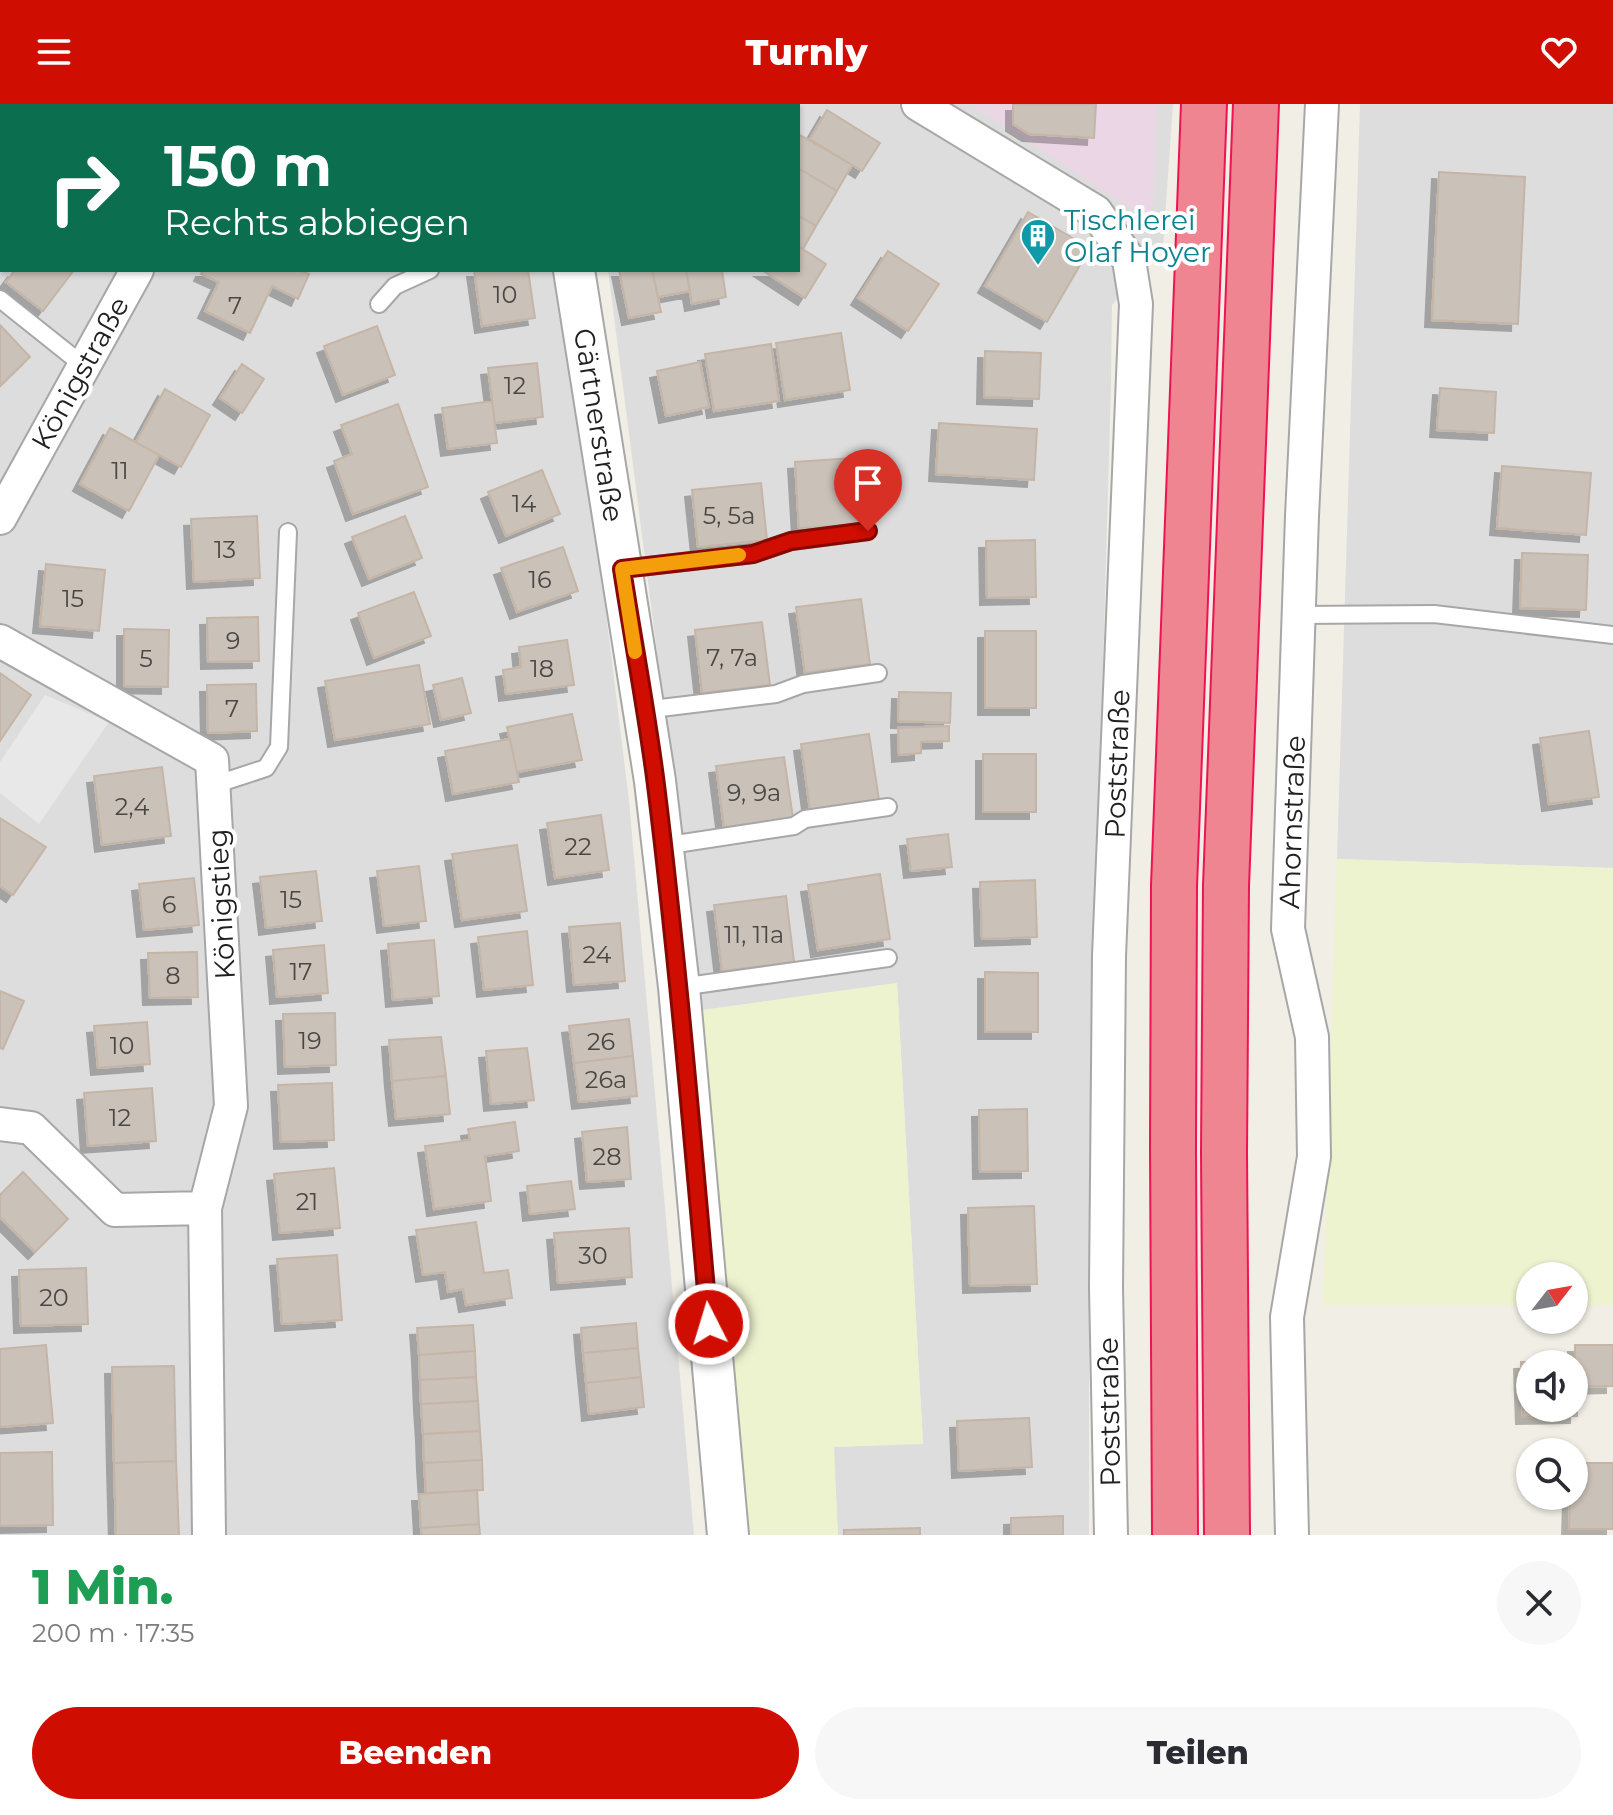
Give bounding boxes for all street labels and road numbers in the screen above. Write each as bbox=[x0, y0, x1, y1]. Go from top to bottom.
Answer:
street label: Königstraße bbox=[24, 291, 136, 455]
street label: Gärtnerstraße bbox=[567, 326, 631, 524]
street label: Poststraße bbox=[1097, 689, 1137, 839]
street label: Ahornstraße bbox=[1272, 735, 1312, 909]
street label: Königstieg bbox=[200, 828, 242, 980]
street label: Poststraße bbox=[1091, 1337, 1127, 1487]

